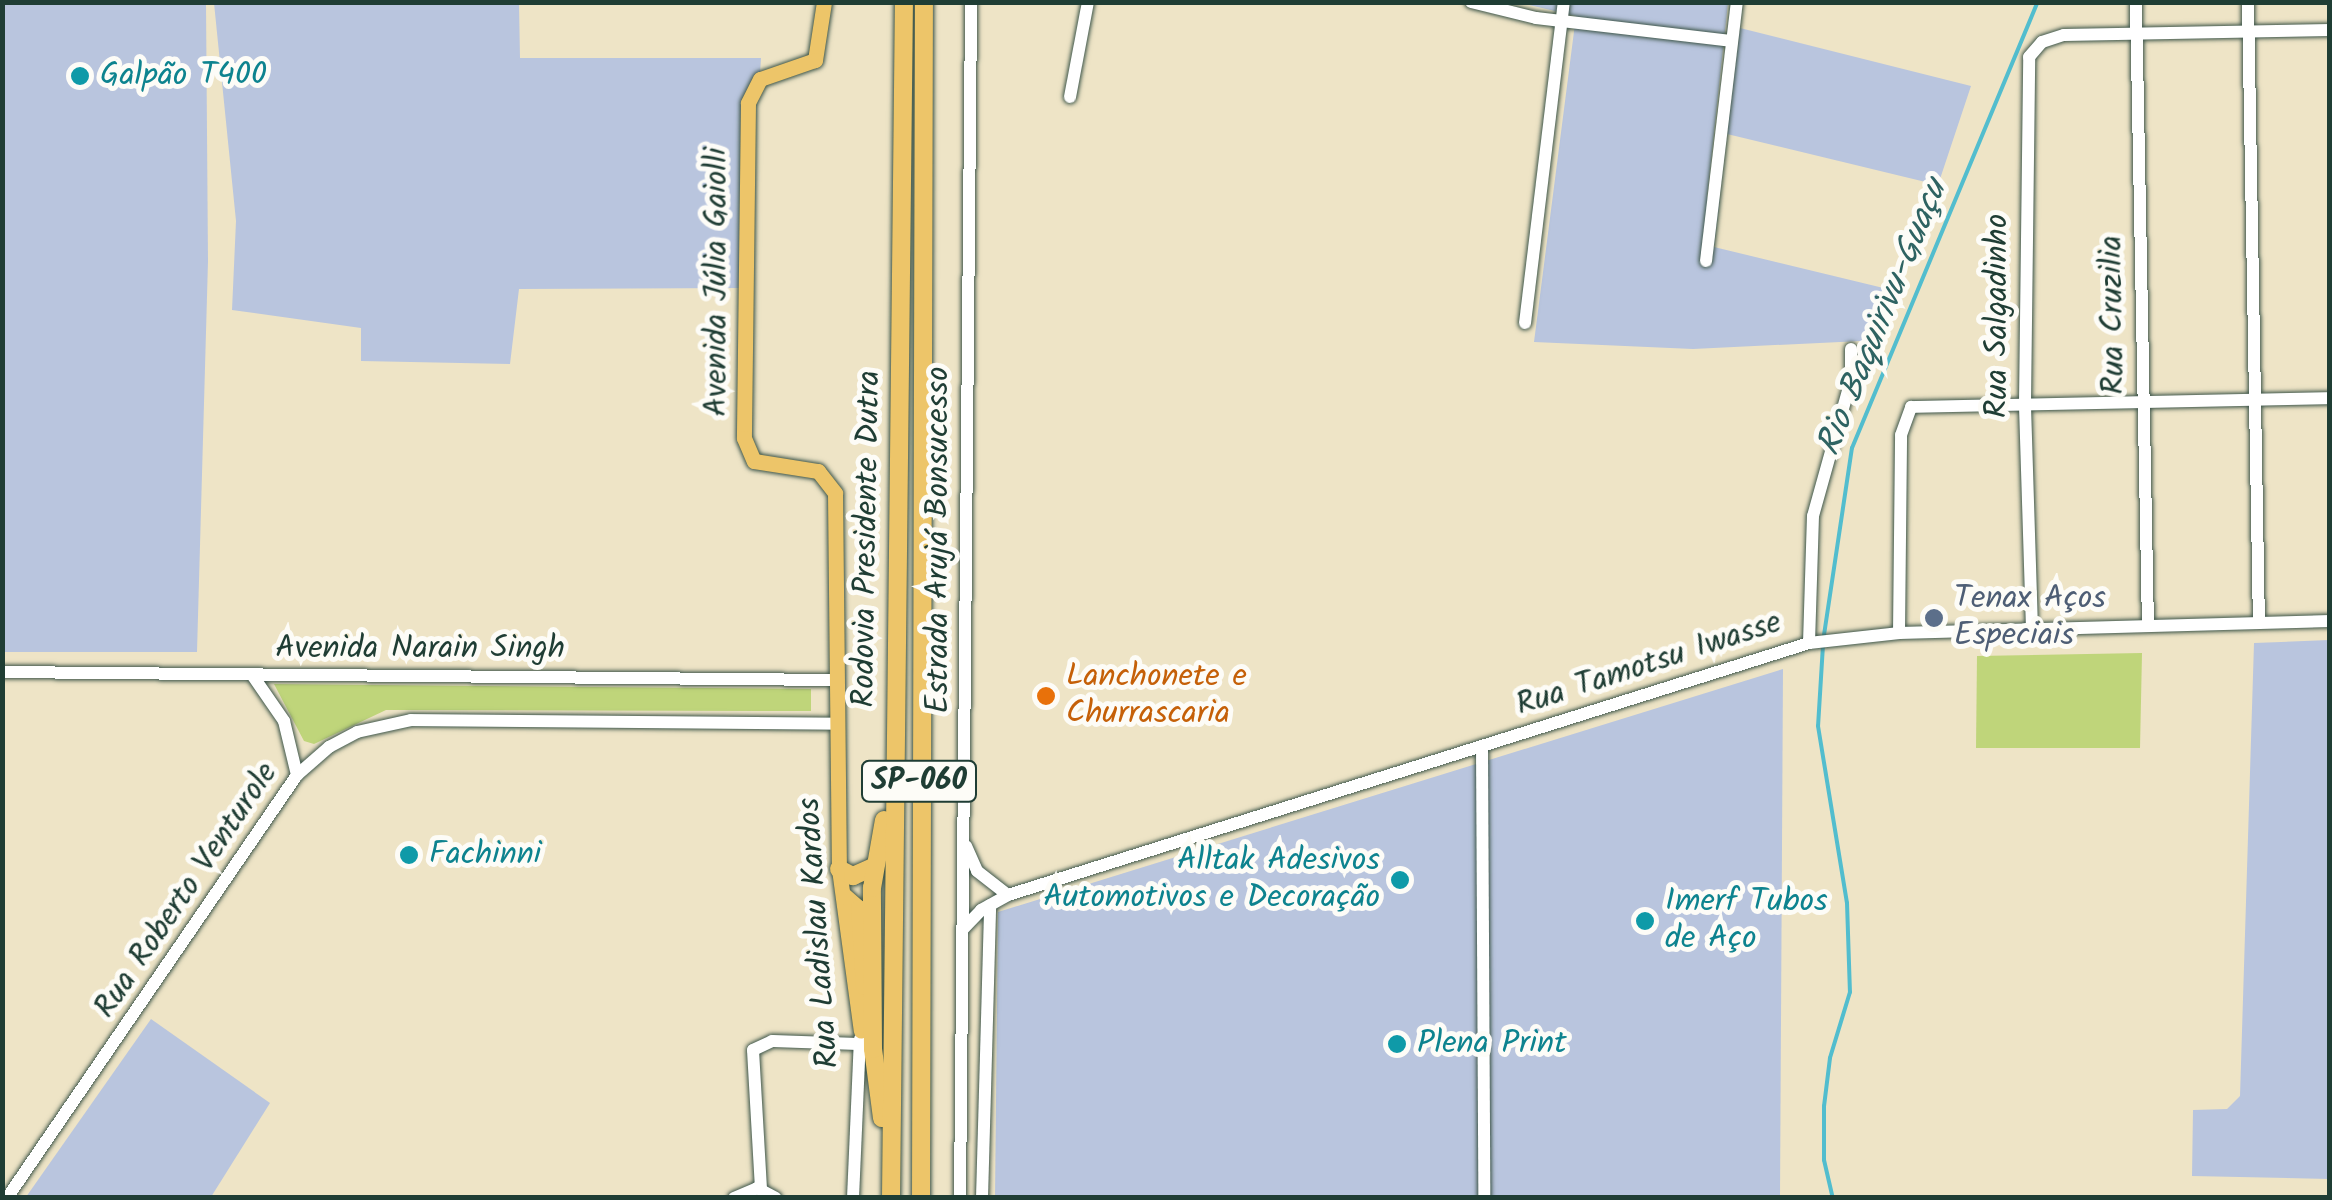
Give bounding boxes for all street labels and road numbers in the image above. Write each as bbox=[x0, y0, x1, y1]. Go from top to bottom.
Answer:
street label: Avenida Júlia Gaiolli bbox=[699, 147, 737, 417]
street label: Rua Salgadinho bbox=[1979, 214, 2017, 418]
street label: Rua Cruzilia bbox=[2093, 235, 2135, 395]
street label: Estrada Arujá Bonsucesso bbox=[920, 366, 958, 714]
street label: Rodovia Presidente Dutra bbox=[846, 370, 890, 708]
street label: Rua Tamotsu Iwasse bbox=[1512, 604, 1786, 726]
street label: Avenida Narain Singh bbox=[275, 630, 565, 668]
street label: Rua Roberto Venturole bbox=[87, 756, 287, 1026]
road number: SP-060 bbox=[859, 756, 979, 806]
street label: Rua Ladislau Kardos bbox=[791, 796, 849, 1070]

